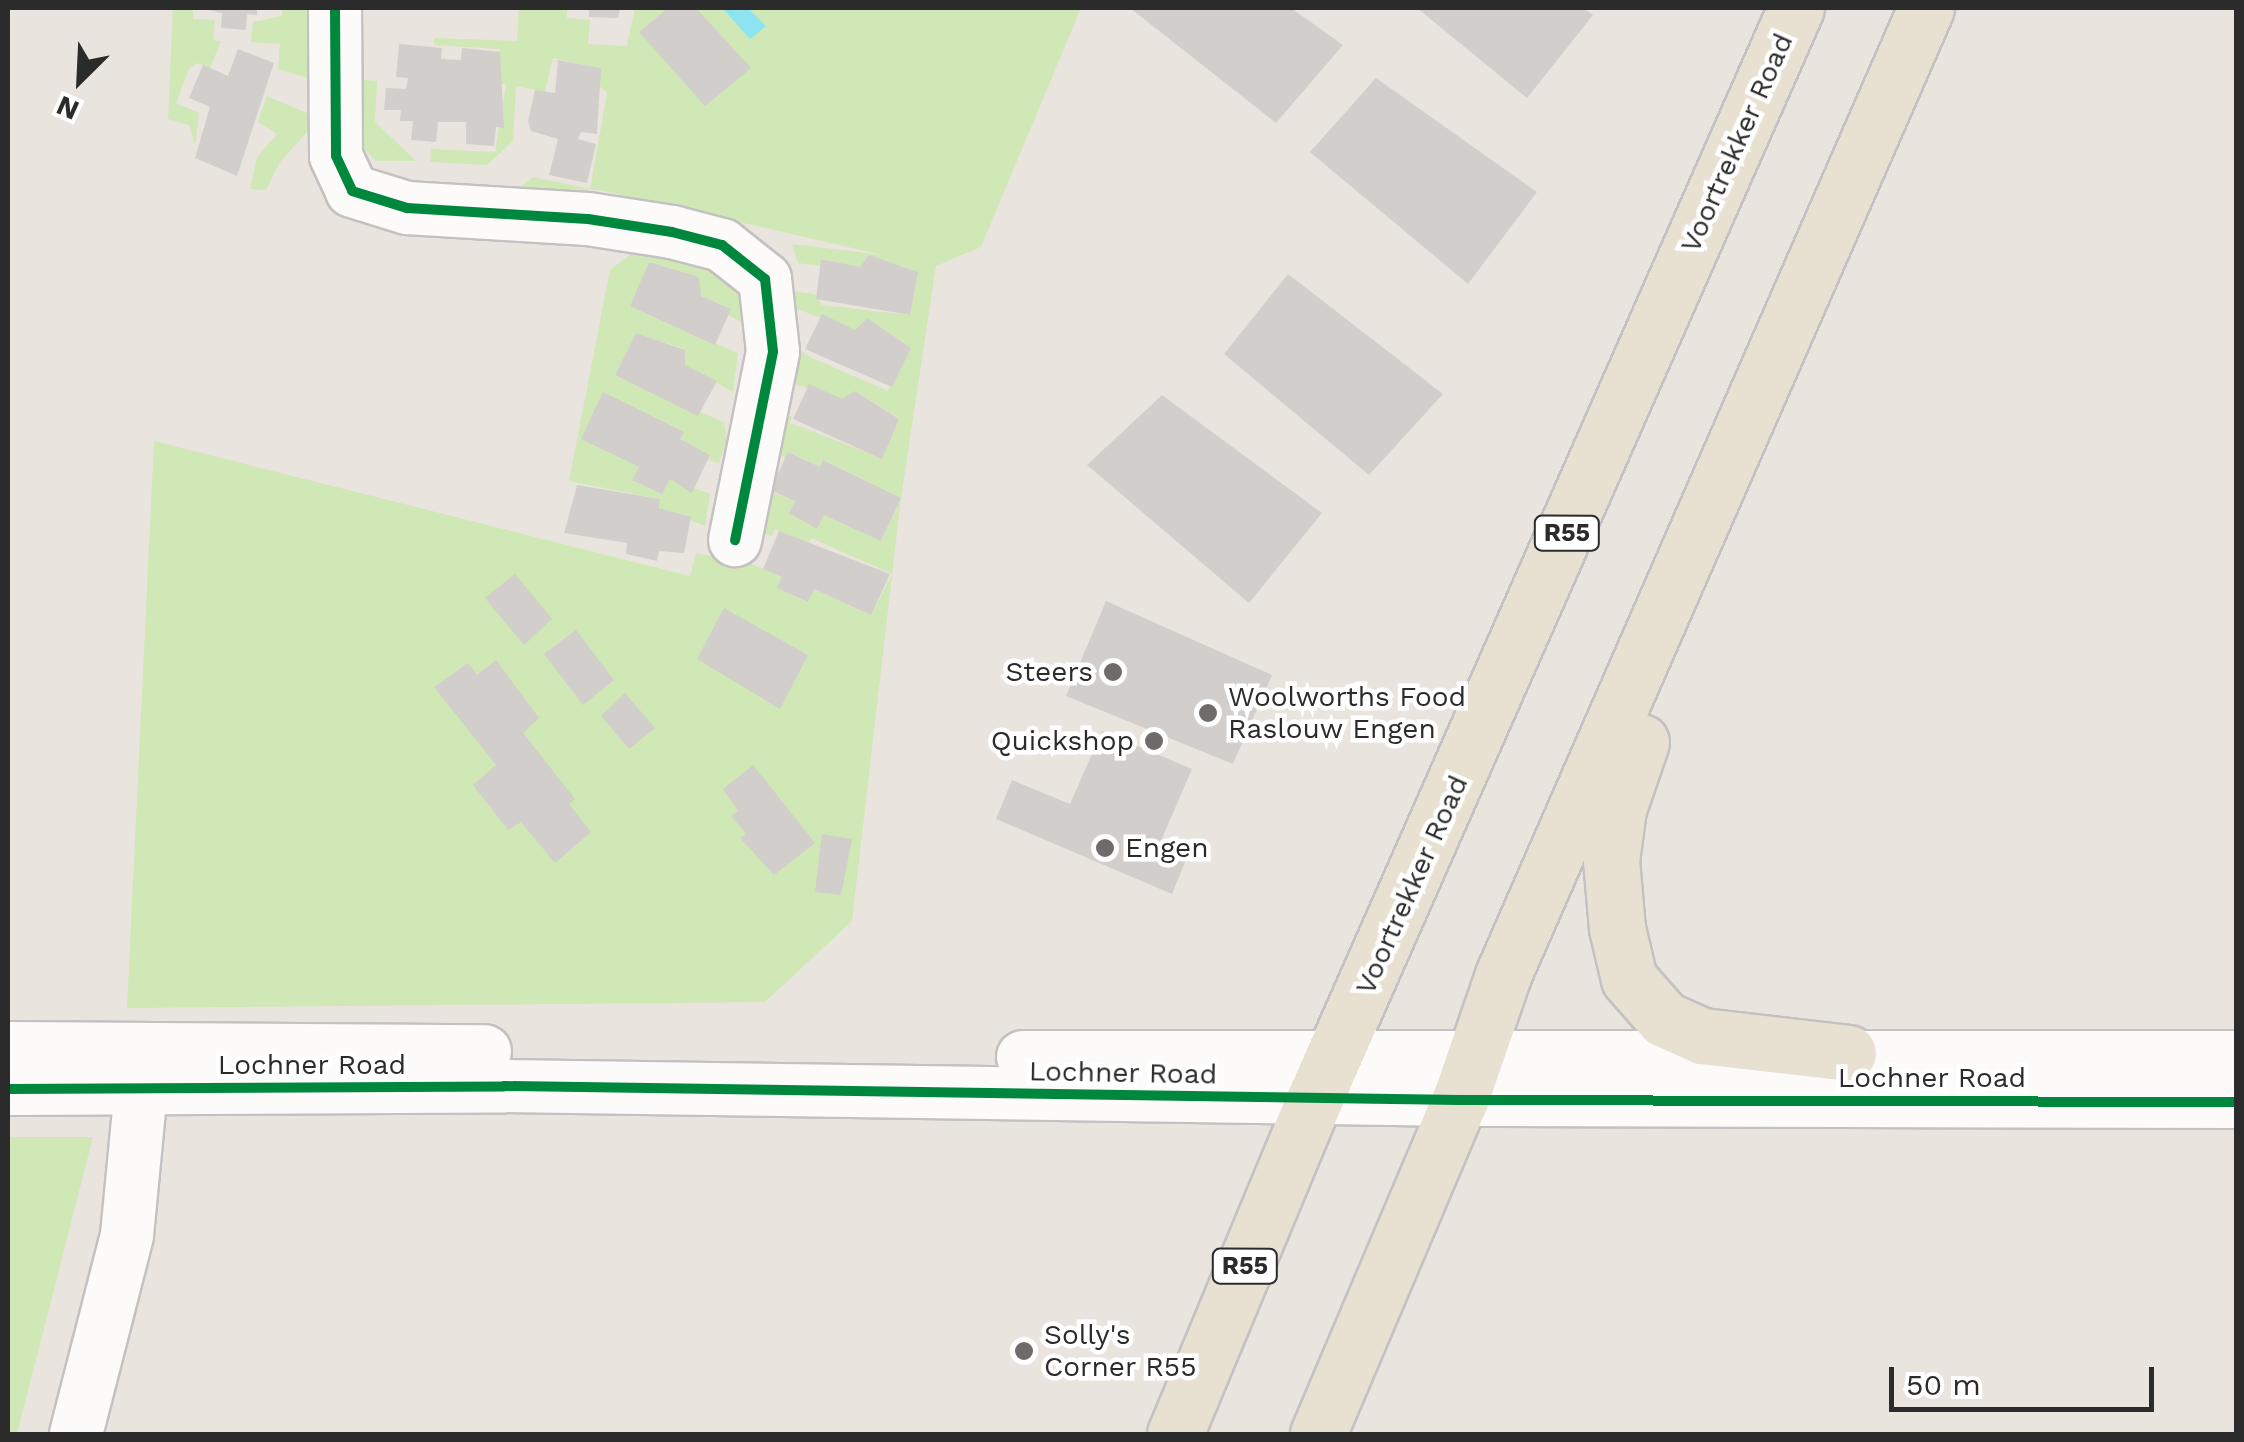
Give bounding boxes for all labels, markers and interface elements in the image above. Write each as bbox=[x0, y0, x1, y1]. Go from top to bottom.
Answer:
street label: Voortrekker Road bbox=[1674, 28, 1800, 258]
north arrow bbox=[30, 30, 130, 130]
text: N bbox=[51, 89, 84, 127]
road number: R55 bbox=[1532, 513, 1602, 553]
place label: Steers bbox=[1005, 655, 1093, 689]
marker: Steers bbox=[1102, 661, 1124, 683]
place label: Woolworths Food Raslouw Engen bbox=[1228, 680, 1466, 746]
marker: Woolworths Food Raslouw Engen bbox=[1197, 702, 1219, 724]
place label: Quickshop bbox=[991, 724, 1134, 758]
marker: Quickshop bbox=[1143, 730, 1165, 752]
street label: Voortrekker Road bbox=[1349, 770, 1475, 1000]
place label: Engen bbox=[1125, 831, 1209, 865]
marker: Engen bbox=[1094, 837, 1116, 859]
street label: Lochner Road bbox=[218, 1048, 406, 1082]
street label: Lochner Road bbox=[1028, 1055, 1218, 1091]
street label: Lochner Road bbox=[1838, 1061, 2026, 1095]
road number: R55 bbox=[1210, 1246, 1280, 1286]
place label: Solly's Corner R55 bbox=[1044, 1318, 1197, 1384]
marker: Solly's Corner R55 bbox=[1013, 1340, 1035, 1362]
scale bar bbox=[1894, 1347, 2159, 1409]
text: 50 m bbox=[1906, 1367, 1981, 1402]

